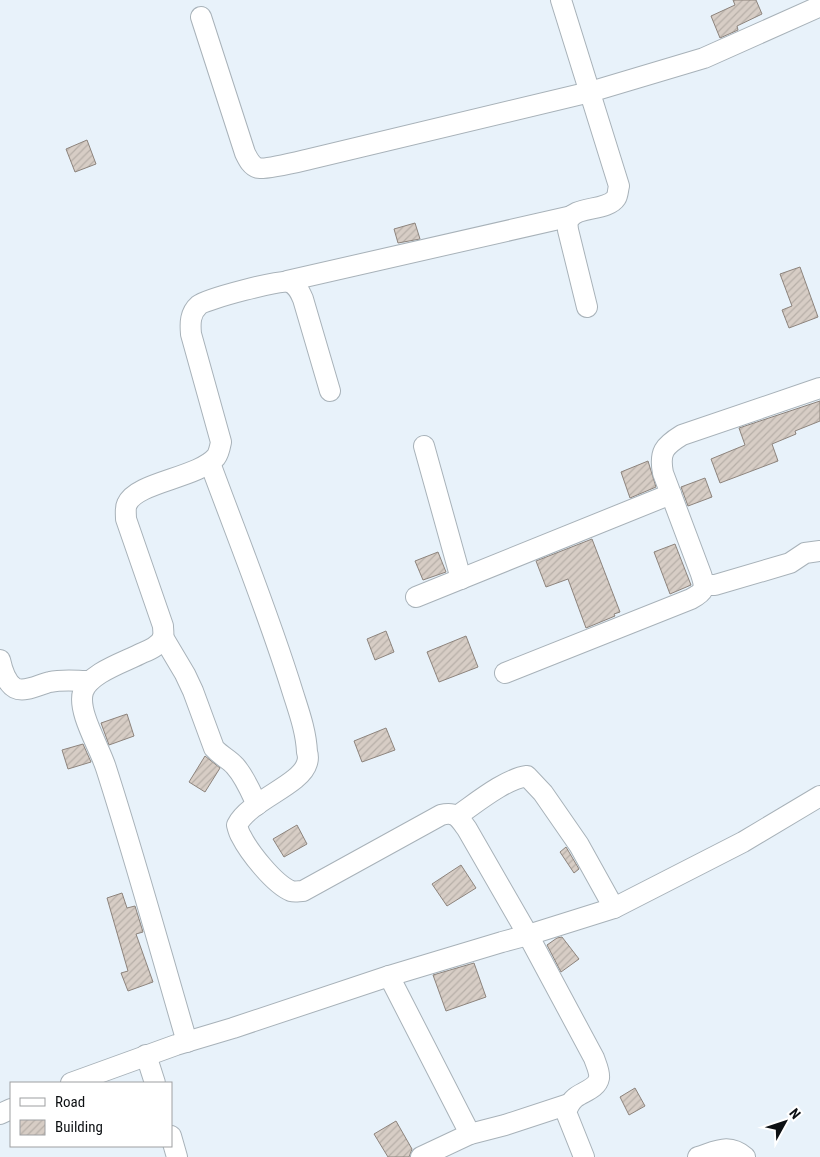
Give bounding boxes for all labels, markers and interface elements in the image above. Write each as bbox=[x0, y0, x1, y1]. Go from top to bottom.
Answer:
legend bbox=[10, 1082, 172, 1147]
text: Road bbox=[55, 1093, 85, 1111]
north arrow bbox=[760, 1097, 810, 1147]
text: N bbox=[786, 1105, 804, 1122]
text: Building bbox=[55, 1118, 103, 1136]

